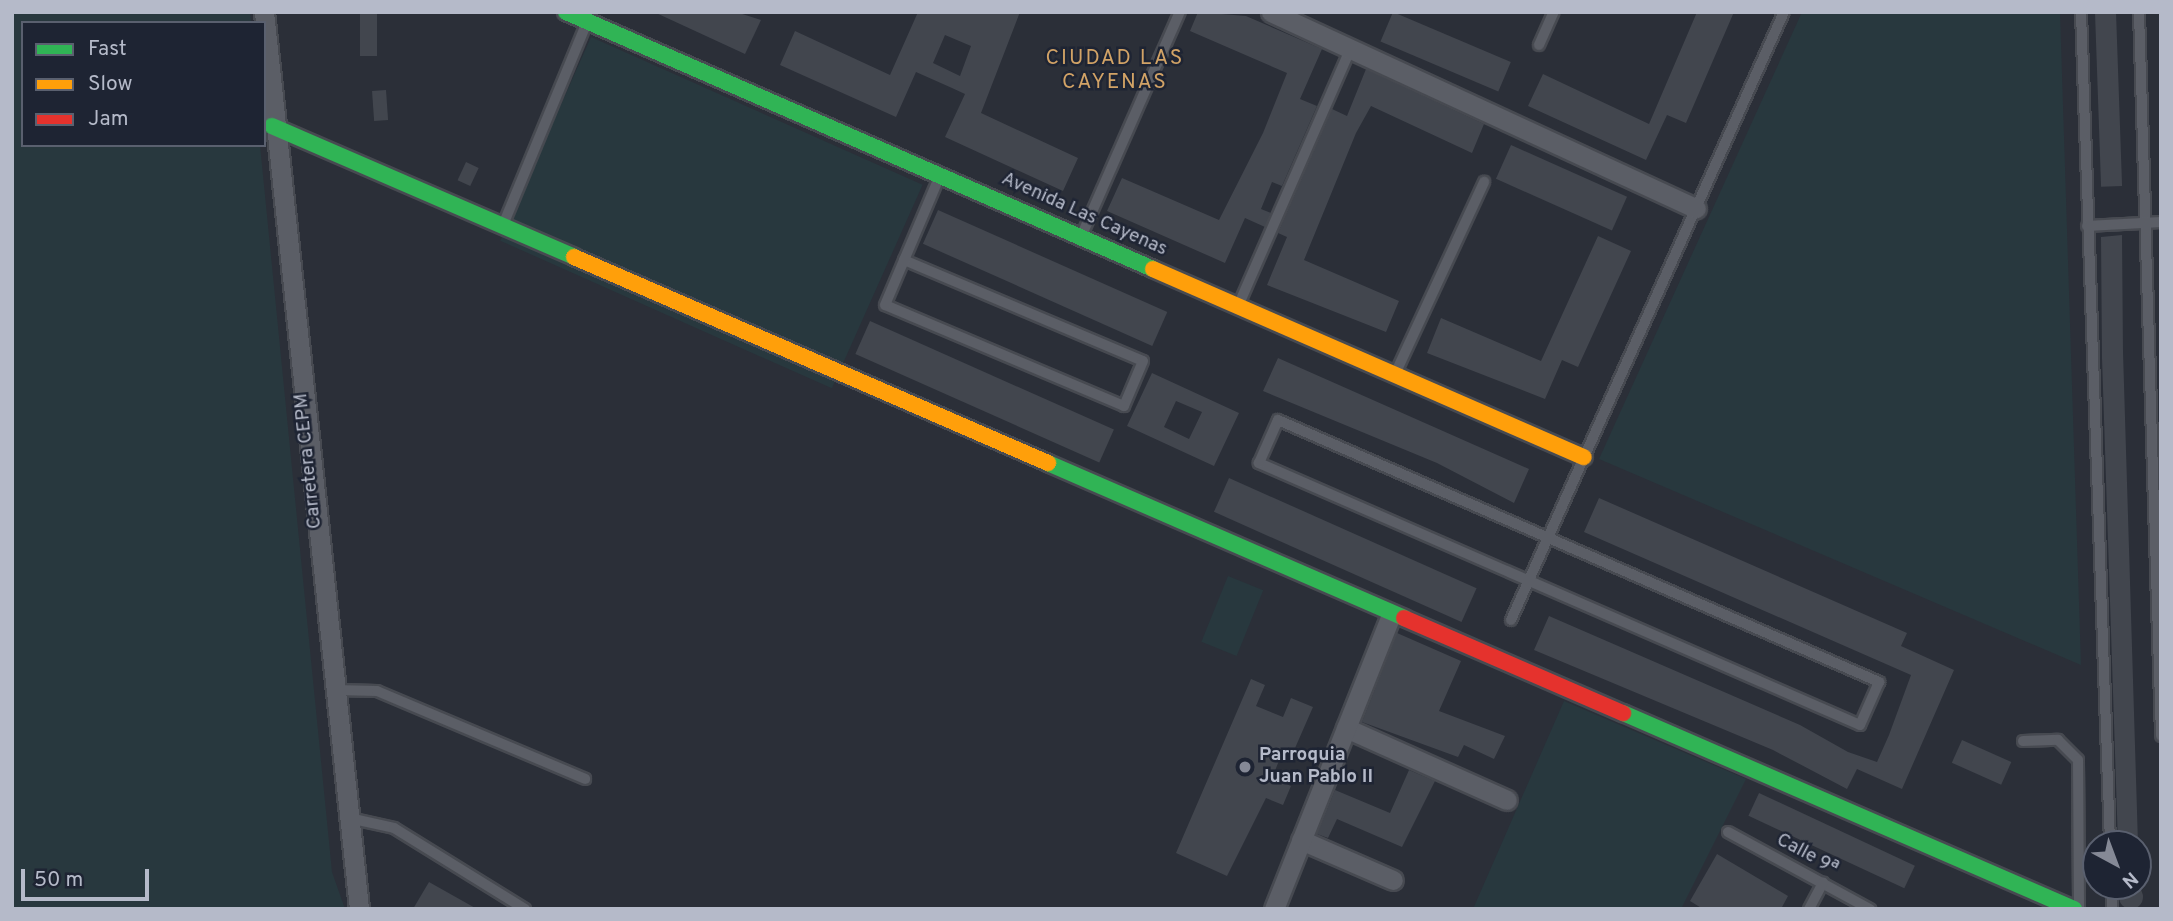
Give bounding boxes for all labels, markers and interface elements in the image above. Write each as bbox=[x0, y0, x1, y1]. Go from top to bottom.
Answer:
legend bbox=[21, 21, 266, 147]
text: Fast bbox=[88, 36, 127, 63]
district label: CIUDAD LAS CAYENAS bbox=[1047, 46, 1183, 96]
text: Slow bbox=[88, 71, 133, 98]
text: Jam bbox=[88, 106, 129, 133]
street label: Avenida Las Cayenas bbox=[998, 168, 1170, 262]
street label: Carretera CEPM bbox=[291, 392, 327, 530]
place label: Parroquia Juan Pablo II bbox=[1259, 745, 1373, 789]
marker: Parroquia Juan Pablo II bbox=[1237, 759, 1253, 775]
street label: Calle 9ª bbox=[1772, 829, 1842, 881]
north arrow bbox=[2082, 830, 2152, 900]
scale bar bbox=[24, 855, 152, 899]
text: N bbox=[2116, 866, 2142, 893]
text: 50 m bbox=[34, 867, 83, 894]

